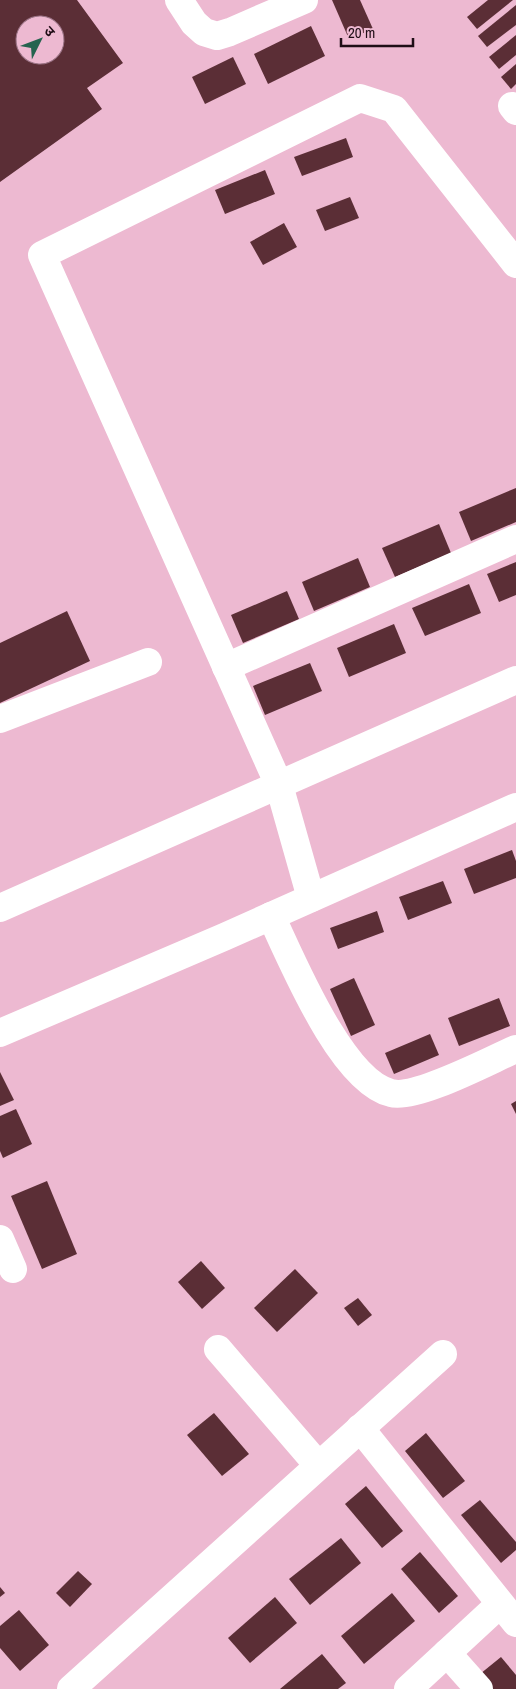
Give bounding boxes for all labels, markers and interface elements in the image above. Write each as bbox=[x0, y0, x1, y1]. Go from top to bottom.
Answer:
north arrow bbox=[15, 15, 65, 65]
scale bar bbox=[341, 15, 414, 47]
text: उ bbox=[40, 22, 60, 41]
text: 20 m bbox=[348, 22, 375, 43]

